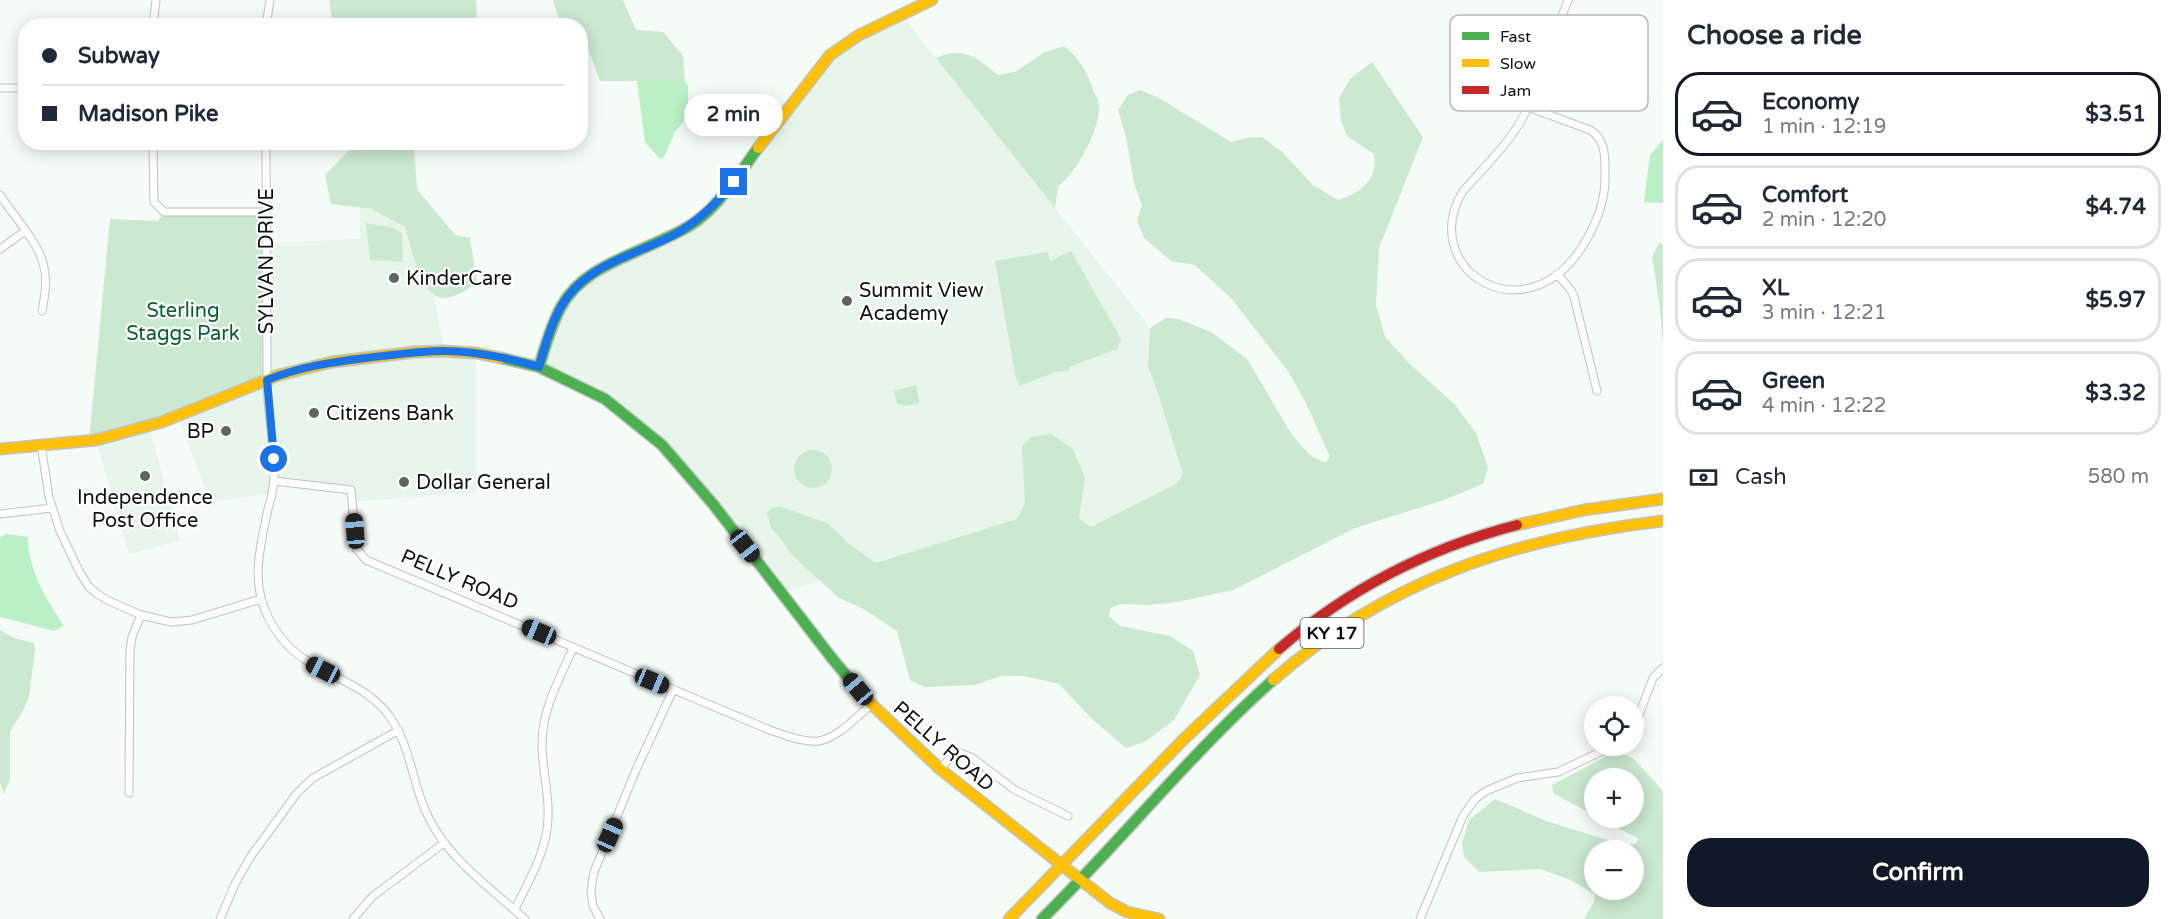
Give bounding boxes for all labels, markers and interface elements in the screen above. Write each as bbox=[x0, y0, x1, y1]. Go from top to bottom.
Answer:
legend bbox=[1450, 15, 1648, 111]
text: Choose a ride bbox=[1687, 19, 1862, 52]
text: Fast bbox=[1500, 27, 1531, 47]
text: Subway bbox=[78, 43, 160, 69]
text: Slow bbox=[1500, 54, 1536, 74]
text: Jam bbox=[1500, 81, 1531, 101]
icon: car bbox=[1690, 87, 1744, 141]
text: Economy bbox=[1762, 89, 1859, 115]
callout: 2 min bbox=[684, 95, 783, 137]
text: Madison Pike bbox=[78, 101, 218, 127]
text: $3.51 bbox=[2085, 101, 2146, 127]
text: 2 min bbox=[707, 103, 760, 127]
text: 1 min · 12:19 bbox=[1762, 115, 1886, 139]
route end bbox=[720, 168, 747, 195]
icon: car bbox=[1690, 180, 1744, 234]
text: Comfort bbox=[1762, 182, 1848, 208]
street label: SYLVAN DRIVE bbox=[255, 188, 279, 334]
text: $4.74 bbox=[2085, 194, 2146, 220]
text: 2 min · 12:20 bbox=[1762, 208, 1886, 232]
place label: KinderCare bbox=[406, 267, 512, 291]
marker: KinderCare bbox=[387, 271, 401, 285]
icon: car bbox=[1690, 273, 1744, 327]
text: XL bbox=[1762, 275, 1789, 301]
place label: Summit View Academy bbox=[859, 279, 984, 326]
text: $5.97 bbox=[2085, 287, 2146, 313]
marker: Summit View Academy bbox=[840, 294, 854, 308]
park label: Sterling Staggs Park bbox=[126, 299, 240, 346]
text: 3 min · 12:21 bbox=[1762, 301, 1886, 325]
icon: car bbox=[1690, 366, 1744, 420]
text: Green bbox=[1762, 368, 1825, 394]
text: $3.32 bbox=[2085, 380, 2146, 406]
text: 4 min · 12:22 bbox=[1762, 394, 1886, 418]
place label: Citizens Bank bbox=[326, 402, 454, 426]
marker: Citizens Bank bbox=[307, 406, 321, 420]
place label: BP bbox=[187, 420, 214, 444]
marker: BP bbox=[219, 424, 233, 438]
route start bbox=[260, 445, 287, 472]
icon: cash bbox=[1687, 461, 1720, 494]
text: Cash bbox=[1735, 464, 1787, 490]
text: 580 m bbox=[2088, 465, 2149, 489]
marker: Independence Post Office bbox=[138, 469, 152, 483]
place label: Dollar General bbox=[416, 471, 551, 495]
marker: Dollar General bbox=[397, 475, 411, 489]
place label: Independence Post Office bbox=[77, 486, 213, 533]
car bbox=[344, 512, 366, 550]
car bbox=[727, 526, 763, 566]
street label: PELLY ROAD bbox=[397, 544, 522, 615]
car bbox=[519, 617, 559, 647]
road number: KY 17 bbox=[1300, 618, 1364, 648]
car bbox=[303, 654, 343, 686]
car bbox=[632, 666, 672, 696]
car bbox=[840, 669, 876, 709]
map controls bbox=[1584, 696, 1644, 900]
button: locate bbox=[1584, 696, 1644, 756]
street label: PELLY ROAD bbox=[888, 697, 999, 797]
button: + bbox=[1584, 768, 1644, 828]
car bbox=[594, 815, 626, 855]
button: Confirm bbox=[1687, 838, 2149, 907]
button: − bbox=[1584, 840, 1644, 900]

